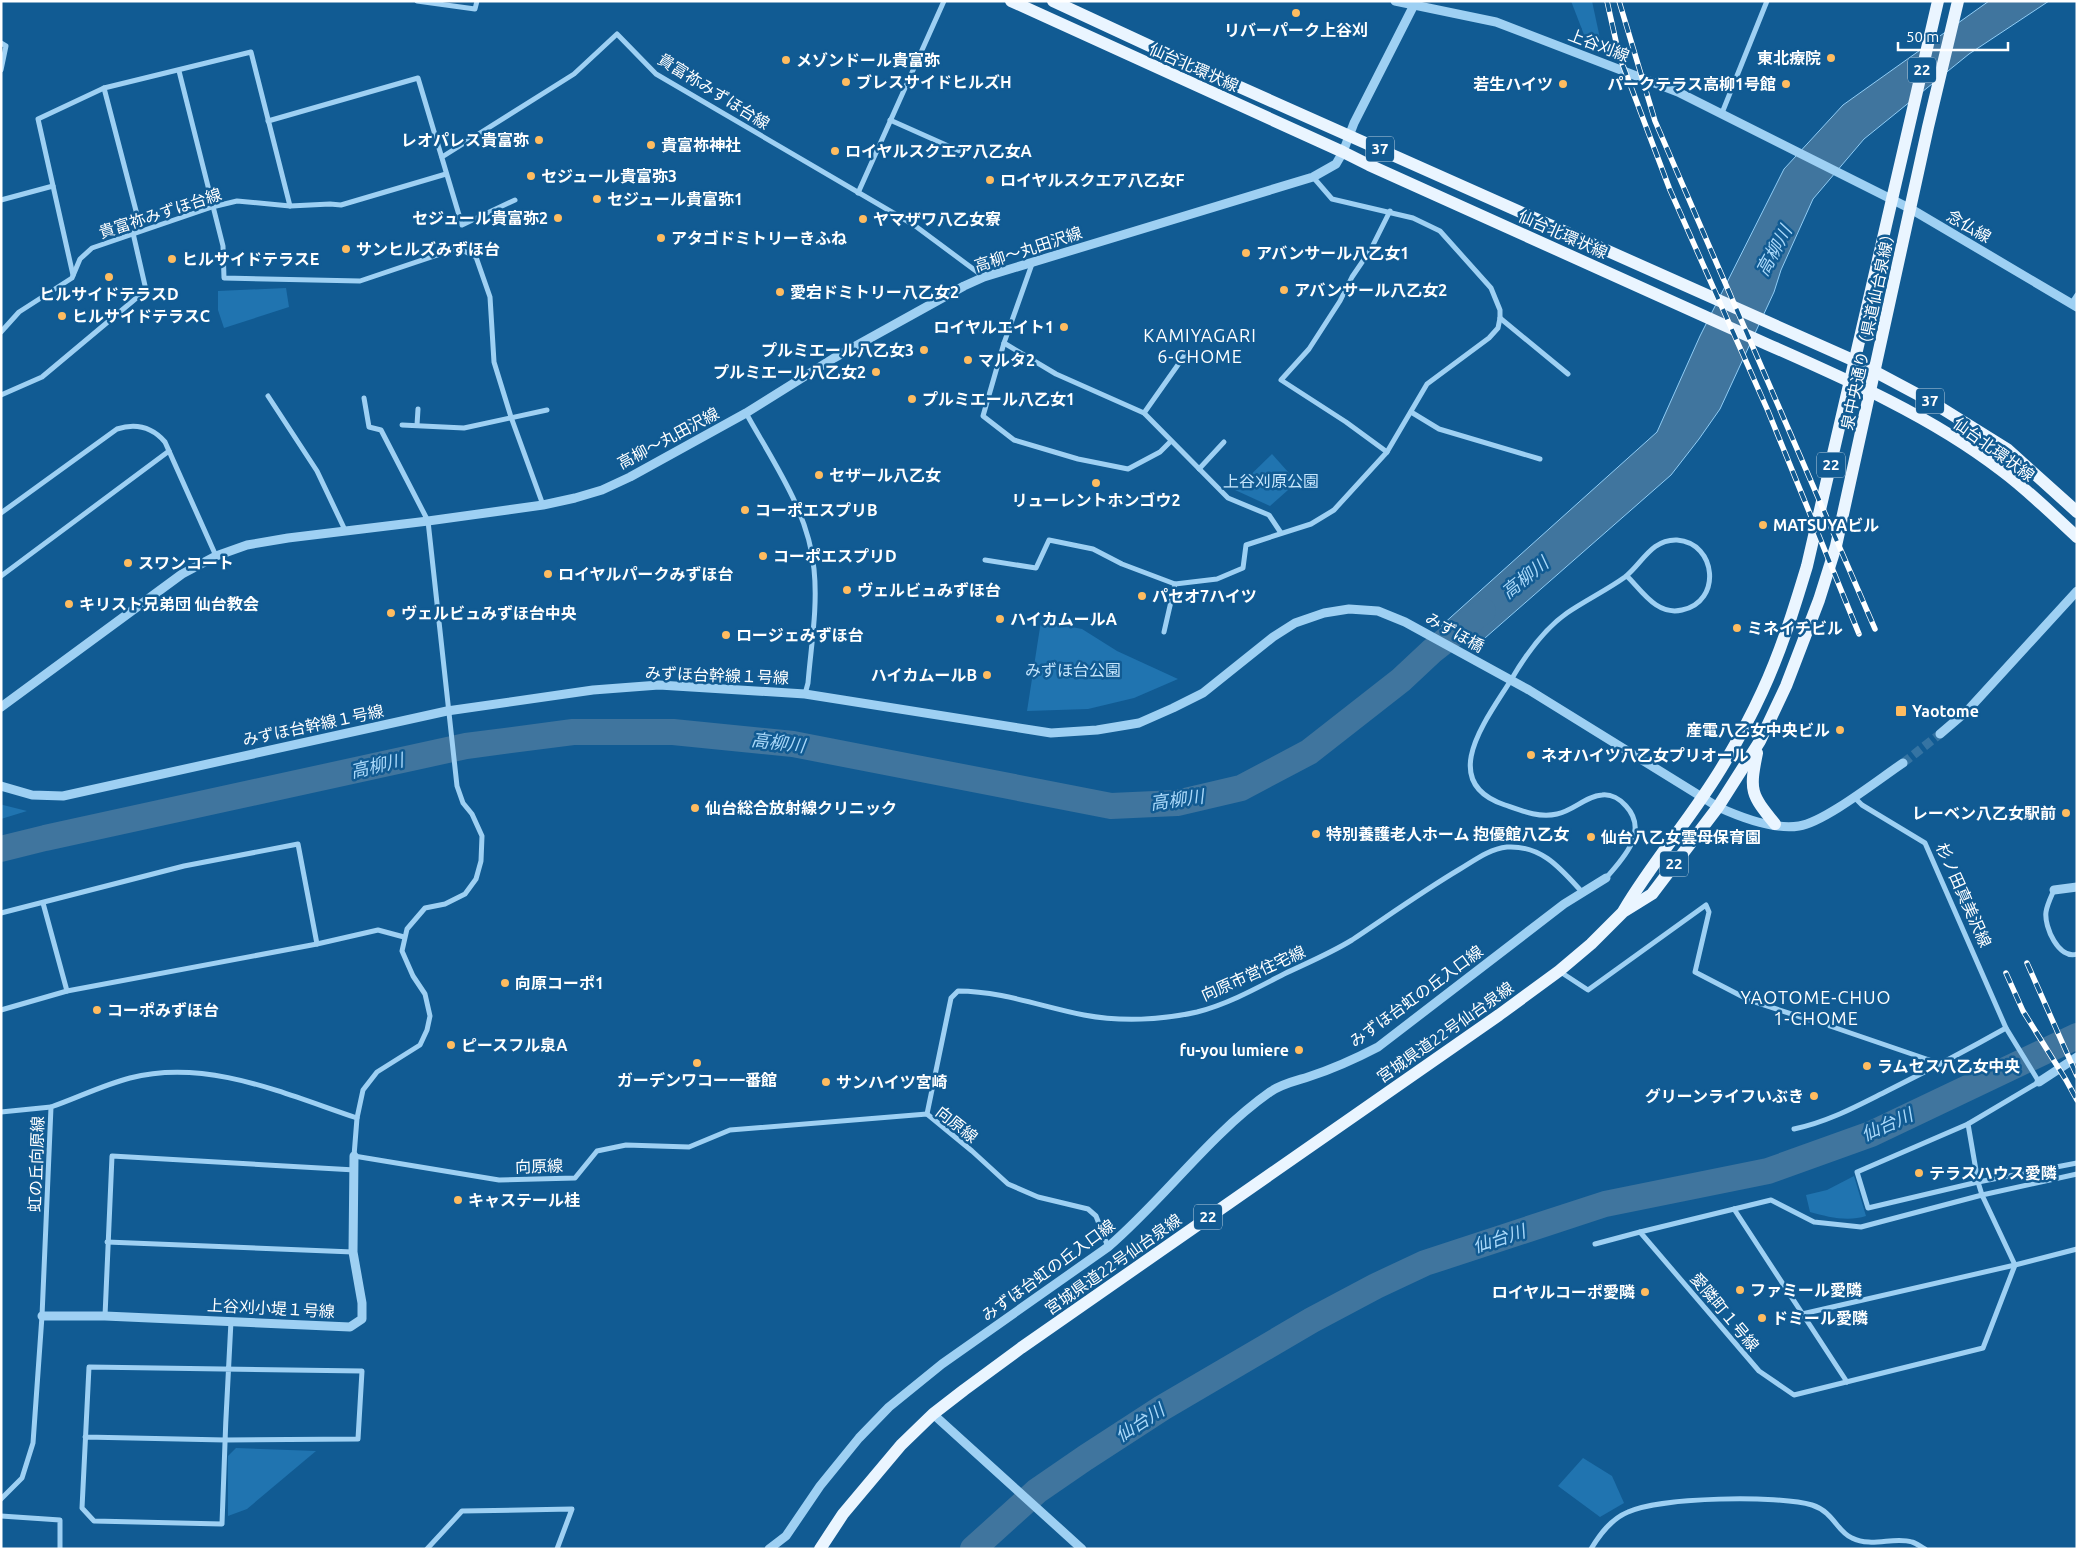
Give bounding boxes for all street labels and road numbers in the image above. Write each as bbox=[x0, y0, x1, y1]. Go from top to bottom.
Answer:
street label: 上谷刈線 bbox=[1566, 25, 1632, 65]
street label: 仙台北環状線 bbox=[1146, 39, 1242, 95]
street label: 貴富祢みずほ台線 bbox=[655, 49, 773, 133]
road number: 22 bbox=[1908, 58, 1936, 82]
road number: 37 bbox=[1366, 136, 1394, 162]
street label: 貴富祢みずほ台線 bbox=[96, 185, 224, 241]
street label: 仙台北環状線 bbox=[1515, 206, 1611, 262]
street label: 念仏線 bbox=[1944, 206, 1994, 246]
street label: 高柳～丸田沢線 bbox=[972, 223, 1084, 275]
street label: 泉中央通り（県道仙台泉線） bbox=[1838, 224, 1898, 432]
road number: 37 bbox=[1916, 388, 1944, 414]
street label: 高柳～丸田沢線 bbox=[614, 404, 722, 472]
street label: 仙台北環状線 bbox=[1950, 414, 2038, 484]
road number: 22 bbox=[1817, 452, 1845, 478]
street label: みずほ橋 bbox=[1423, 609, 1487, 655]
street label: みずほ台幹線１号線 bbox=[645, 663, 789, 687]
street label: みずほ台幹線１号線 bbox=[241, 701, 385, 749]
street label: 杉ノ田真美沢線 bbox=[1933, 840, 1995, 950]
road number: 22 bbox=[1660, 852, 1688, 876]
street label: 向原市営住宅線 bbox=[1198, 942, 1308, 1004]
street label: みずほ台虹の丘入口線 bbox=[1346, 942, 1486, 1050]
street label: 宮城県道22号仙台泉線 bbox=[1373, 978, 1517, 1086]
street label: 向原線 bbox=[933, 1102, 981, 1146]
street label: 虹の丘向原線 bbox=[25, 1116, 47, 1212]
street label: 向原線 bbox=[515, 1156, 563, 1176]
road number: 22 bbox=[1194, 1204, 1222, 1230]
street label: 宮城県道22号仙台泉線 bbox=[1041, 1210, 1185, 1318]
street label: みずほ台虹の丘入口線 bbox=[978, 1216, 1118, 1324]
street label: 愛隣町１号線 bbox=[1687, 1269, 1763, 1355]
street label: 上谷刈小堤１号線 bbox=[207, 1296, 335, 1320]

